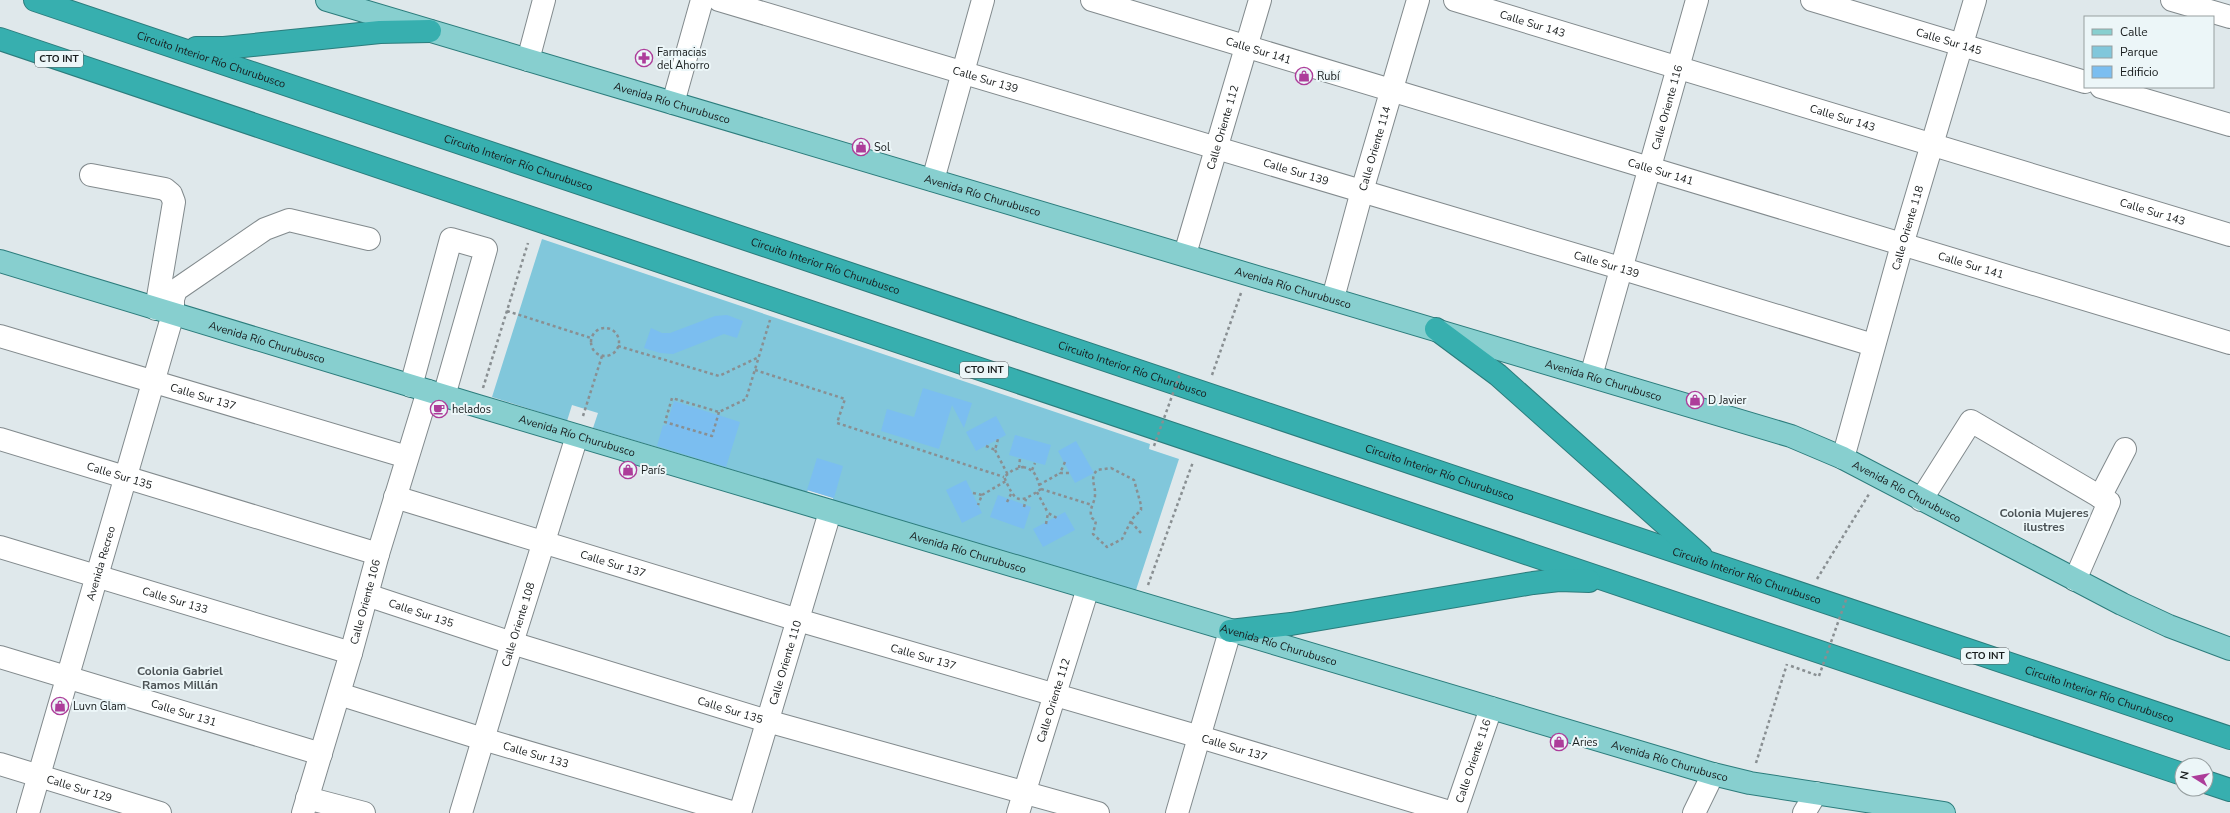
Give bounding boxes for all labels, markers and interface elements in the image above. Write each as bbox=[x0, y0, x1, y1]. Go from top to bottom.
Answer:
street label: Calle Sur 143 bbox=[1498, 6, 1567, 41]
legend bbox=[2084, 16, 2214, 88]
street label: Calle Sur 145 bbox=[1914, 24, 1984, 58]
text: Calle bbox=[2120, 24, 2148, 40]
street label: Circuito Interior Río Churubusco bbox=[135, 27, 288, 91]
street label: Calle Sur 141 bbox=[1224, 33, 1293, 67]
text: Parque bbox=[2120, 44, 2158, 60]
place label: Farmacias del Ahorro bbox=[657, 45, 710, 73]
pharmacy icon: Farmacias del Ahorro bbox=[634, 48, 654, 68]
road number: CTO INT bbox=[35, 51, 83, 67]
street label: Calle Sur 139 bbox=[951, 62, 1020, 96]
street label: Calle Oriente 116 bbox=[1648, 63, 1686, 152]
text: Edificio bbox=[2120, 64, 2159, 80]
shop icon: Rubí bbox=[1294, 66, 1314, 86]
place label: Rubí bbox=[1317, 69, 1341, 84]
street label: Avenida Río Churubusco bbox=[612, 78, 732, 127]
street label: Calle Oriente 112 bbox=[1203, 83, 1242, 172]
street label: Calle Sur 143 bbox=[1808, 101, 1877, 135]
street label: Calle Oriente 114 bbox=[1355, 104, 1394, 193]
street label: Circuito Interior Río Churubusco bbox=[442, 130, 595, 195]
shop icon: Sol bbox=[851, 137, 871, 157]
place label: Sol bbox=[874, 140, 891, 155]
street label: Calle Sur 141 bbox=[1626, 154, 1695, 188]
street label: Calle Sur 139 bbox=[1261, 155, 1331, 188]
street label: Avenida Río Churubusco bbox=[922, 171, 1043, 220]
street label: Calle Oriente 118 bbox=[1888, 183, 1927, 272]
street label: Calle Sur 143 bbox=[2118, 195, 2187, 229]
street label: Circuito Interior Río Churubusco bbox=[749, 234, 902, 298]
street label: Calle Sur 139 bbox=[1572, 247, 1641, 281]
street label: Calle Sur 141 bbox=[1936, 248, 2006, 282]
street label: Avenida Río Churubusco bbox=[1233, 263, 1353, 312]
street label: Avenida Río Churubusco bbox=[207, 317, 327, 367]
street label: Circuito Interior Río Churubusco bbox=[1056, 337, 1209, 401]
street label: Avenida Río Churubusco bbox=[1544, 356, 1664, 405]
road number: CTO INT bbox=[960, 362, 1008, 378]
street label: Calle Sur 137 bbox=[169, 380, 238, 413]
shop icon: D Javier bbox=[1685, 390, 1705, 410]
place label: D Javier bbox=[1708, 393, 1746, 408]
cafe icon: helados bbox=[429, 399, 449, 419]
place label: helados bbox=[452, 402, 491, 417]
street label: Avenida Río Churubusco bbox=[517, 411, 637, 460]
street label: Circuito Interior Río Churubusco bbox=[1363, 440, 1516, 504]
street label: Avenida Río Churubusco bbox=[1850, 457, 1964, 526]
street label: Calle Sur 135 bbox=[85, 458, 155, 493]
shop icon: París bbox=[618, 460, 638, 480]
place label: París bbox=[641, 463, 665, 478]
district label: Colonia Mujeres ilustres bbox=[1999, 505, 2089, 535]
street label: Avenida Recreo bbox=[83, 524, 119, 602]
street label: Avenida Río Churubusco bbox=[908, 528, 1028, 577]
street label: Circuito Interior Río Churubusco bbox=[1670, 544, 1823, 608]
street label: Calle Sur 137 bbox=[578, 546, 648, 581]
street label: Calle Oriente 106 bbox=[346, 557, 384, 646]
street label: Calle Oriente 108 bbox=[498, 580, 538, 668]
street label: Calle Sur 133 bbox=[141, 583, 210, 617]
street label: Calle Sur 135 bbox=[387, 595, 456, 631]
street label: Calle Oriente 110 bbox=[765, 618, 805, 707]
street label: Avenida Río Churubusco bbox=[1219, 620, 1339, 669]
street label: Calle Sur 137 bbox=[889, 640, 958, 673]
road number: CTO INT bbox=[1961, 648, 2009, 664]
street label: Calle Oriente 112 bbox=[1033, 656, 1073, 744]
street label: Circuito Interior Río Churubusco bbox=[2023, 662, 2176, 726]
district label: Colonia Gabriel Ramos Millán bbox=[137, 663, 223, 693]
street label: Calle Sur 135 bbox=[696, 693, 765, 727]
shop icon: Luvn Glam bbox=[50, 696, 70, 716]
street label: Calle Sur 131 bbox=[149, 696, 218, 730]
place label: Luvn Glam bbox=[73, 699, 126, 714]
street label: Calle Oriente 116 bbox=[1452, 717, 1494, 805]
street label: Calle Sur 137 bbox=[1200, 730, 1269, 764]
shop icon: Aries bbox=[1549, 732, 1569, 752]
place label: Aries bbox=[1572, 735, 1598, 750]
street label: Avenida Río Churubusco bbox=[1610, 737, 1730, 785]
street label: Calle Sur 133 bbox=[501, 738, 571, 771]
north arrow bbox=[2174, 757, 2214, 797]
text: N bbox=[2177, 770, 2193, 781]
street label: Calle Sur 129 bbox=[45, 771, 114, 805]

